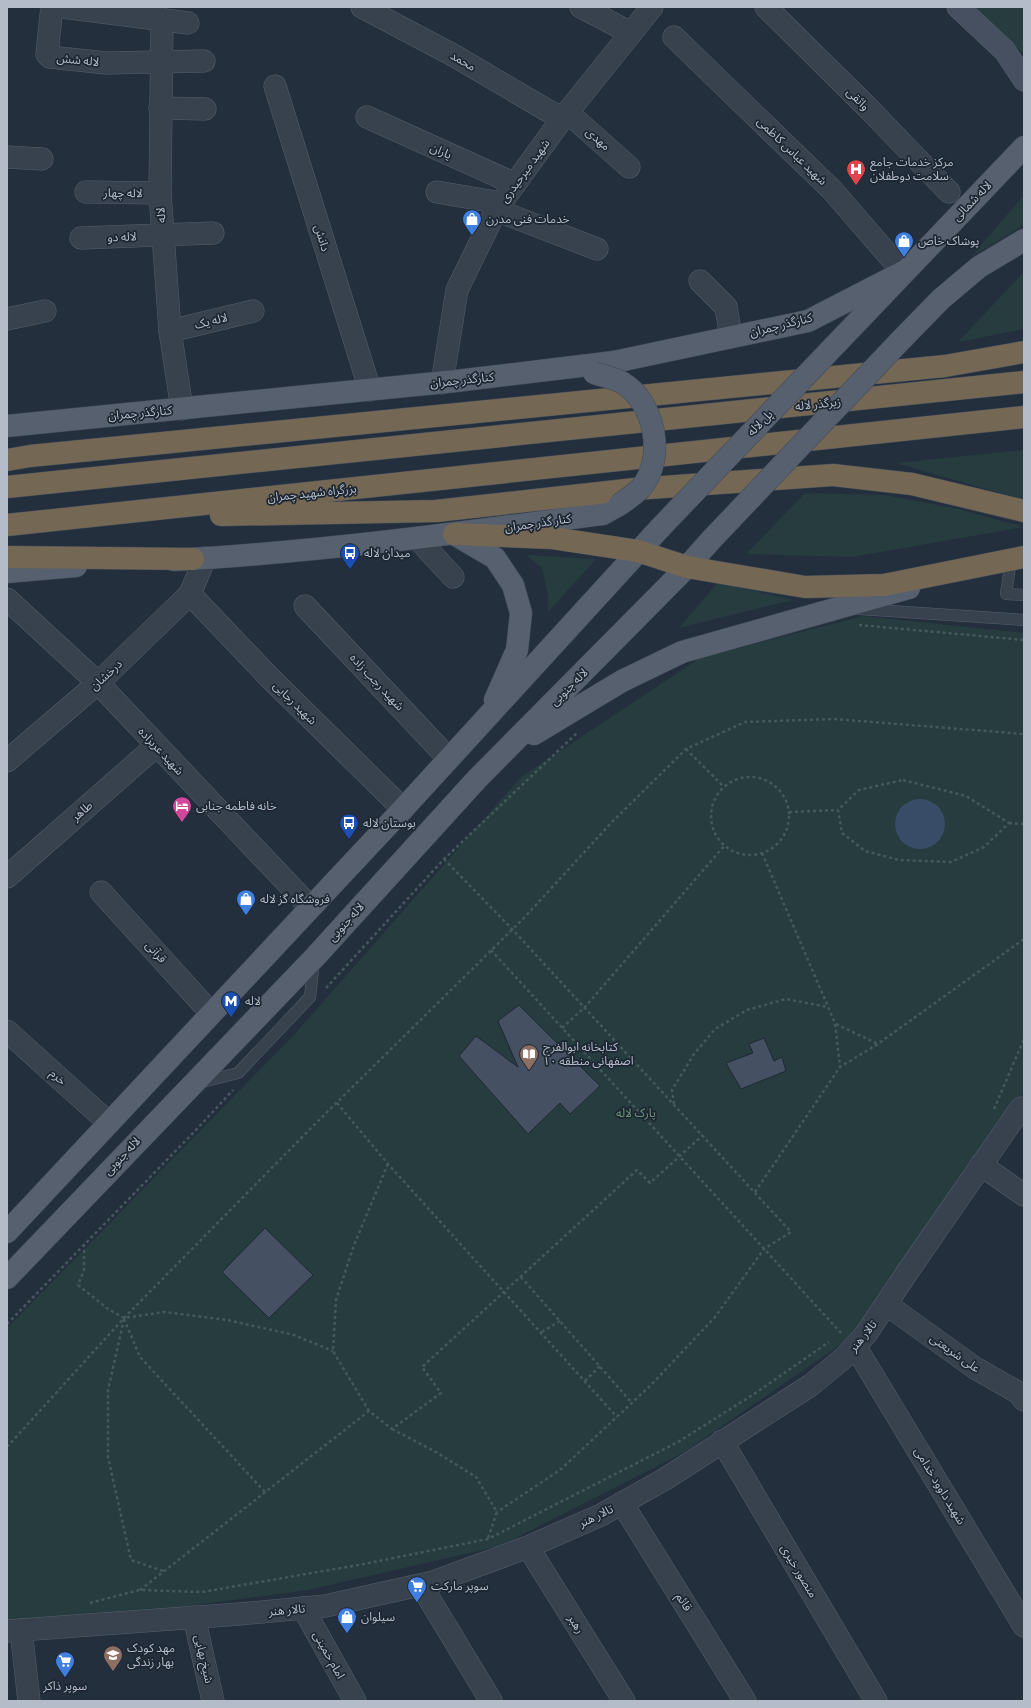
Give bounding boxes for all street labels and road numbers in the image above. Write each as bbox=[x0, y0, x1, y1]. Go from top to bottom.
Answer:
street label: محمد bbox=[447, 47, 479, 76]
street label: لاله شش bbox=[56, 50, 100, 71]
street label: واثقی bbox=[842, 84, 873, 115]
street label: شهید عباس کاظمی bbox=[753, 113, 831, 189]
street label: مهدی bbox=[582, 124, 614, 155]
street label: شهید میرحیدری bbox=[496, 136, 554, 207]
street label: یاران bbox=[427, 139, 454, 164]
street label: لاله شمالی bbox=[949, 177, 996, 225]
street label: لاله چهار bbox=[102, 185, 143, 202]
street label: لاله bbox=[152, 206, 171, 224]
street label: دانش bbox=[309, 223, 334, 254]
street label: لاله دو bbox=[107, 228, 137, 247]
street label: لاله یک bbox=[193, 309, 229, 334]
street label: کنارگذر چمران bbox=[748, 309, 815, 341]
street label: کنارگذر چمران bbox=[429, 369, 496, 392]
street label: زیرگذر لاله bbox=[794, 394, 842, 415]
street label: کنارگذر چمران bbox=[107, 402, 174, 425]
street label: پل لاله bbox=[744, 406, 777, 440]
street label: بزرگراه شهید چمران bbox=[267, 480, 358, 507]
street label: کنار گذر چمران bbox=[504, 510, 573, 537]
street label: شهید رجب زاده bbox=[346, 650, 408, 715]
street label: درخشان bbox=[86, 656, 126, 695]
street label: لاله جنوبی bbox=[547, 665, 592, 710]
street label: شهید رجایی bbox=[269, 678, 320, 729]
street label: شهید عربزاده bbox=[134, 723, 187, 779]
street label: طاهر bbox=[67, 797, 97, 826]
street label: لاله جنوبی bbox=[324, 899, 368, 946]
street label: قرآنی bbox=[141, 937, 170, 967]
street label: خرم bbox=[46, 1065, 70, 1089]
street label: لاله جنوبی bbox=[100, 1133, 145, 1179]
street label: تالار هنر bbox=[845, 1316, 882, 1357]
street label: علی شریعتی bbox=[926, 1330, 983, 1377]
street label: شهید داوود خدامی bbox=[910, 1444, 969, 1528]
street label: تالار هنر bbox=[575, 1501, 617, 1533]
street label: منصور خیری bbox=[776, 1541, 821, 1601]
street label: قائم bbox=[671, 1590, 696, 1615]
street label: تالار هنر bbox=[267, 1600, 306, 1621]
street label: رهبر bbox=[563, 1611, 588, 1637]
street label: امام خمینی bbox=[308, 1628, 349, 1682]
street label: شیخ بهایی bbox=[190, 1633, 217, 1685]

